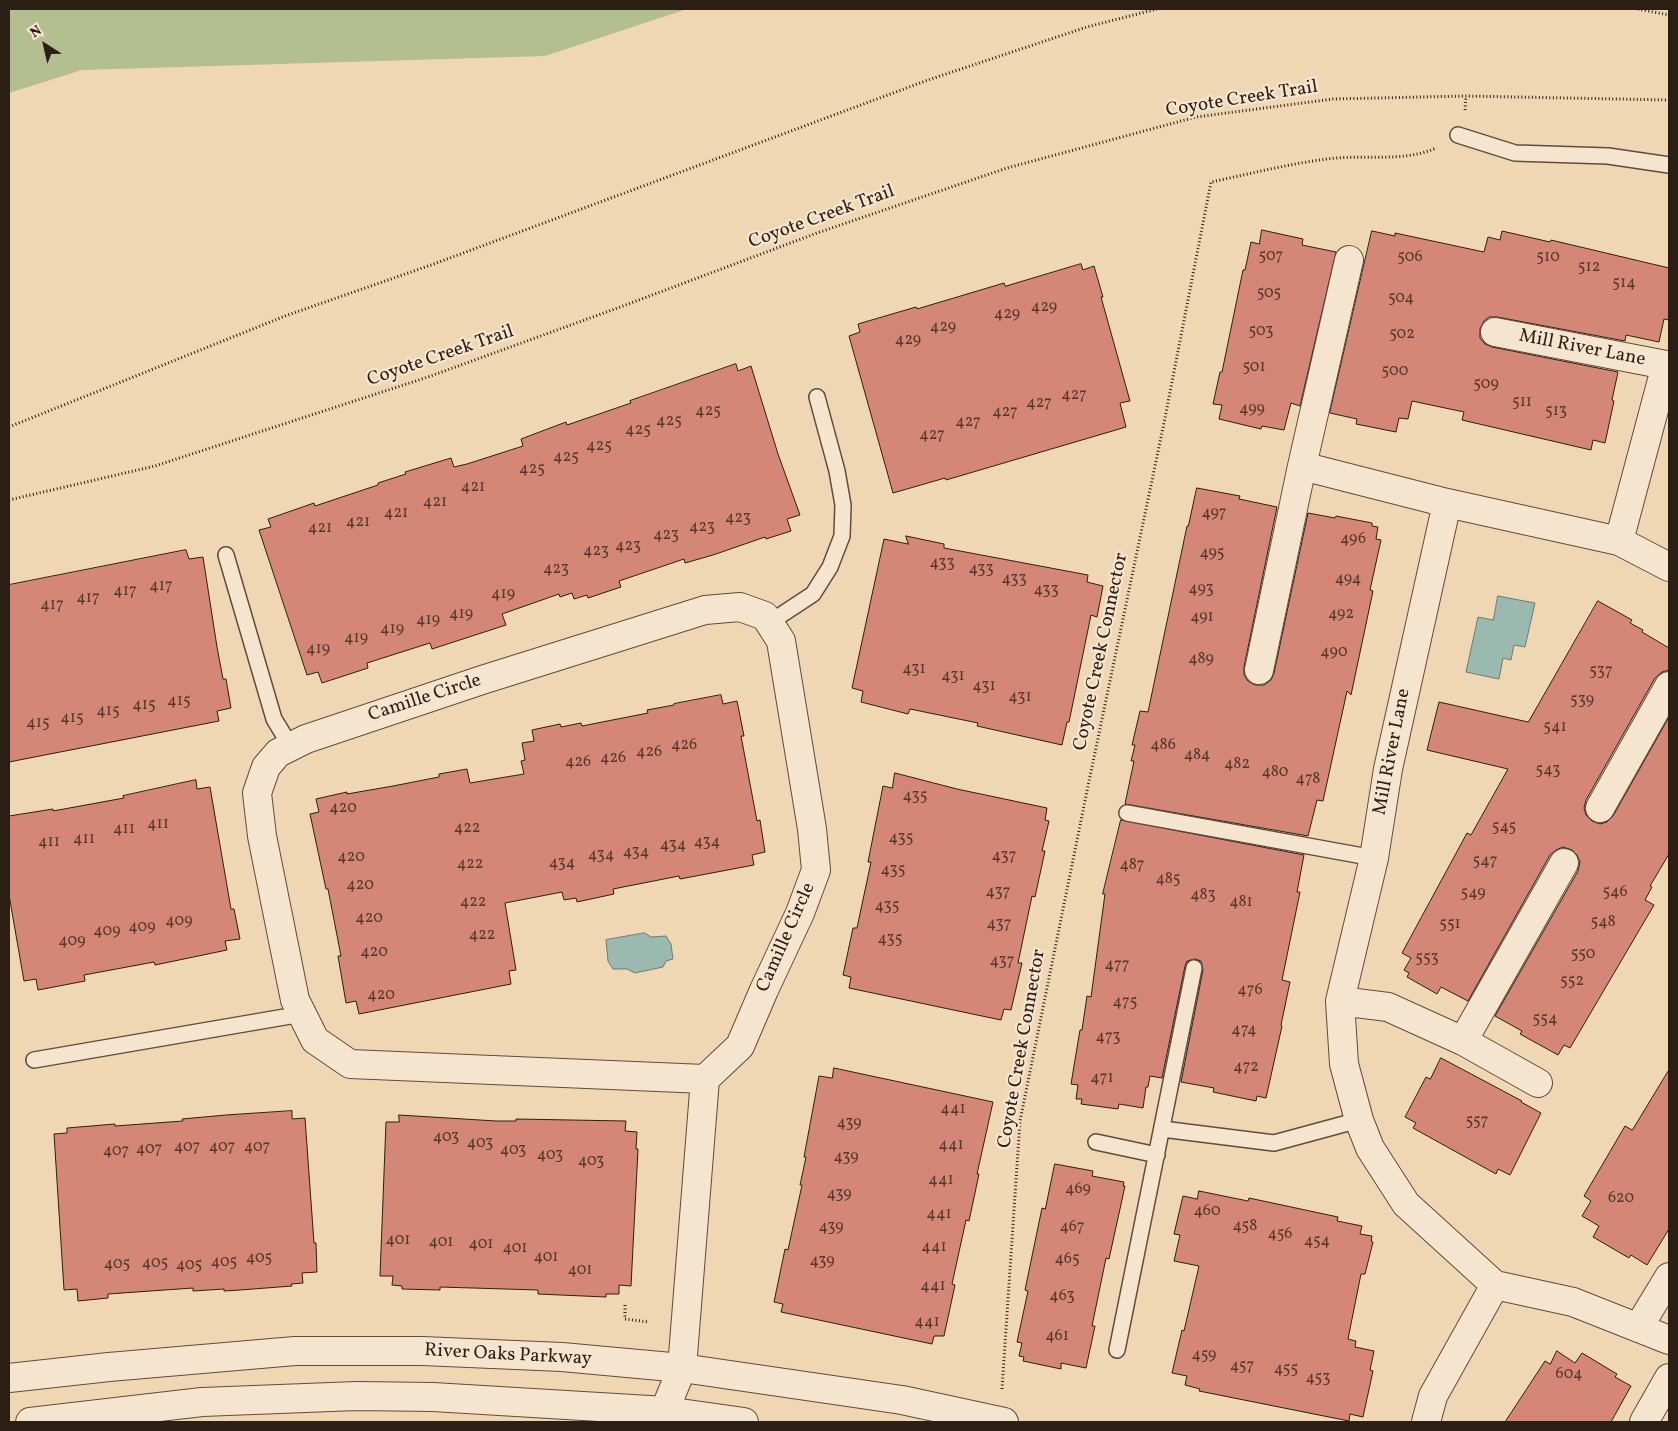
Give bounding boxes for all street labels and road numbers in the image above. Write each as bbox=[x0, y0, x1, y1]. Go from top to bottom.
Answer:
street label: Coyote Creek Trail bbox=[1164, 77, 1320, 123]
street label: Coyote Creek Trail bbox=[746, 181, 898, 255]
street label: Coyote Creek Trail bbox=[365, 321, 517, 393]
street label: Mill River Lane bbox=[1517, 326, 1647, 372]
street label: Coyote Creek Connector bbox=[1070, 551, 1134, 753]
street label: Camille Circle bbox=[366, 670, 484, 728]
street label: Mill River Lane bbox=[1370, 687, 1416, 817]
street label: Camille Circle bbox=[753, 880, 821, 996]
street label: Coyote Creek Connector bbox=[994, 948, 1052, 1150]
street label: River Oaks Parkway bbox=[424, 1340, 592, 1372]

